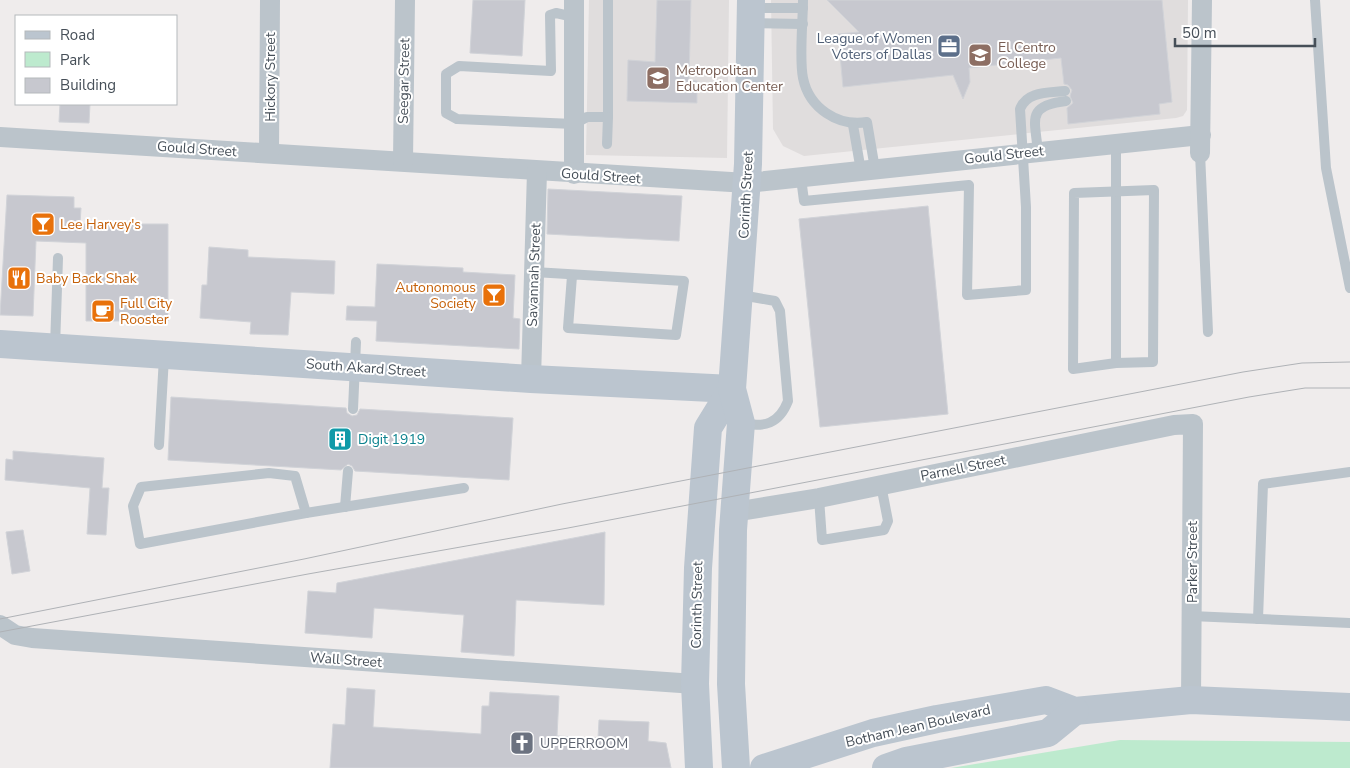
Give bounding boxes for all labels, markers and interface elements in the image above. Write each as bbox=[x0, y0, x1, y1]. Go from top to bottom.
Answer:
legend bbox=[15, 15, 178, 105]
scale bar bbox=[1175, 15, 1315, 47]
text: 50 m bbox=[1182, 23, 1217, 43]
text: Road bbox=[60, 25, 95, 45]
place label: League of Women Voters of Dallas bbox=[817, 29, 932, 64]
street label: Hickory Street bbox=[261, 32, 280, 122]
office icon: League of Women Voters of Dallas bbox=[936, 33, 962, 59]
street label: Seegar Street bbox=[394, 38, 414, 124]
place label: El Centro College bbox=[998, 38, 1056, 73]
school or university icon: El Centro College bbox=[967, 42, 993, 68]
text: Park bbox=[60, 50, 90, 70]
place label: Metropolitan Education Center bbox=[676, 61, 783, 96]
school or university icon: Metropolitan Education Center bbox=[645, 65, 671, 91]
text: Building bbox=[60, 75, 116, 95]
street label: Gould Street bbox=[157, 137, 238, 161]
street label: Gould Street bbox=[963, 141, 1045, 169]
street label: Corinth Street bbox=[734, 151, 758, 239]
street label: Gould Street bbox=[561, 164, 642, 188]
bar icon: Lee Harvey's bbox=[30, 211, 56, 237]
place label: Lee Harvey's bbox=[60, 215, 141, 234]
street label: Savannah Street bbox=[523, 223, 545, 327]
restaurant icon: Baby Back Shak bbox=[6, 265, 32, 291]
place label: Baby Back Shak bbox=[36, 269, 138, 288]
place label: Autonomous Society bbox=[395, 278, 477, 313]
bar icon: Autonomous Society bbox=[481, 282, 507, 308]
place label: Full City Rooster bbox=[120, 294, 173, 329]
cafe icon: Full City Rooster bbox=[90, 298, 116, 324]
street label: South Akard Street bbox=[305, 354, 427, 382]
building icon: Digit 1919 bbox=[327, 426, 353, 452]
place label: Digit 1919 bbox=[358, 430, 425, 449]
street label: Parnell Street bbox=[919, 450, 1007, 486]
street label: Parker Street bbox=[1183, 521, 1202, 603]
street label: Corinth Street bbox=[687, 561, 707, 649]
street label: Wall Street bbox=[309, 648, 383, 672]
street label: Botham Jean Boulevard bbox=[844, 700, 992, 752]
church icon: UPPERROOM bbox=[509, 730, 535, 756]
place label: UPPERROOM bbox=[540, 734, 628, 753]

